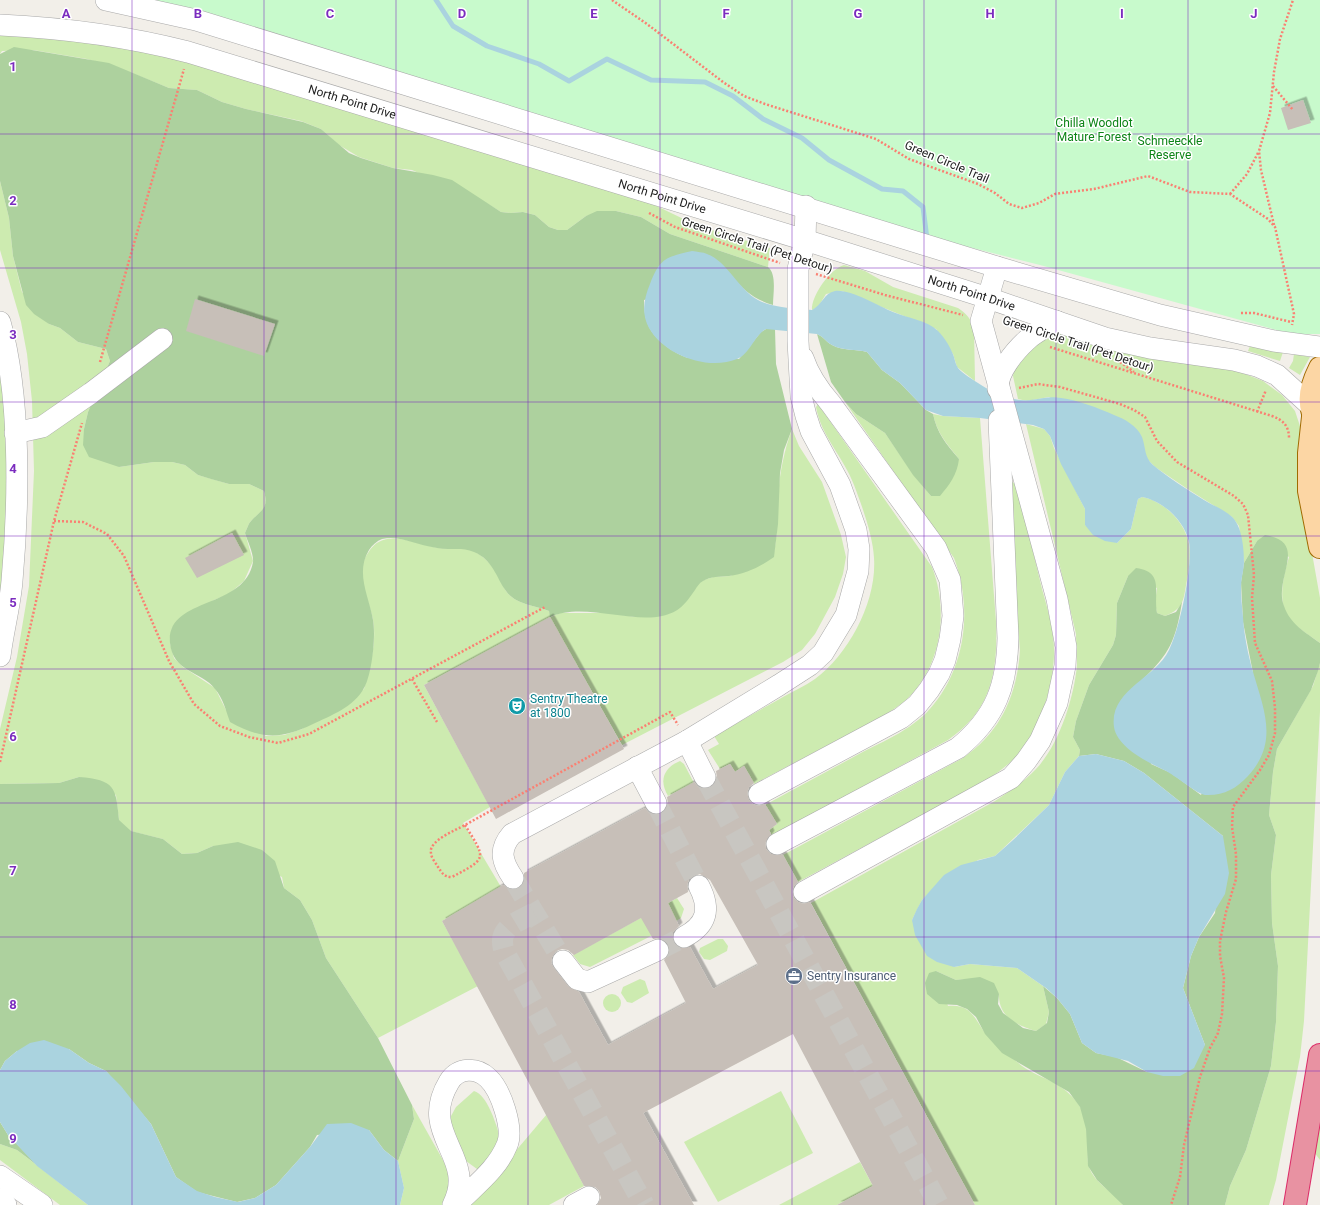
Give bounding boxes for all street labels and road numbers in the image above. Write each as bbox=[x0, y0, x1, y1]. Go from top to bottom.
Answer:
street label: North Point Drive bbox=[307, 82, 398, 122]
street label: Green Circle Trail bbox=[903, 138, 991, 186]
street label: North Point Drive bbox=[617, 177, 708, 216]
street label: Green Circle Trail (Pet Detour) bbox=[680, 214, 834, 276]
street label: North Point Drive bbox=[926, 272, 1017, 314]
street label: Green Circle Trail (Pet Detour) bbox=[1001, 313, 1155, 375]

